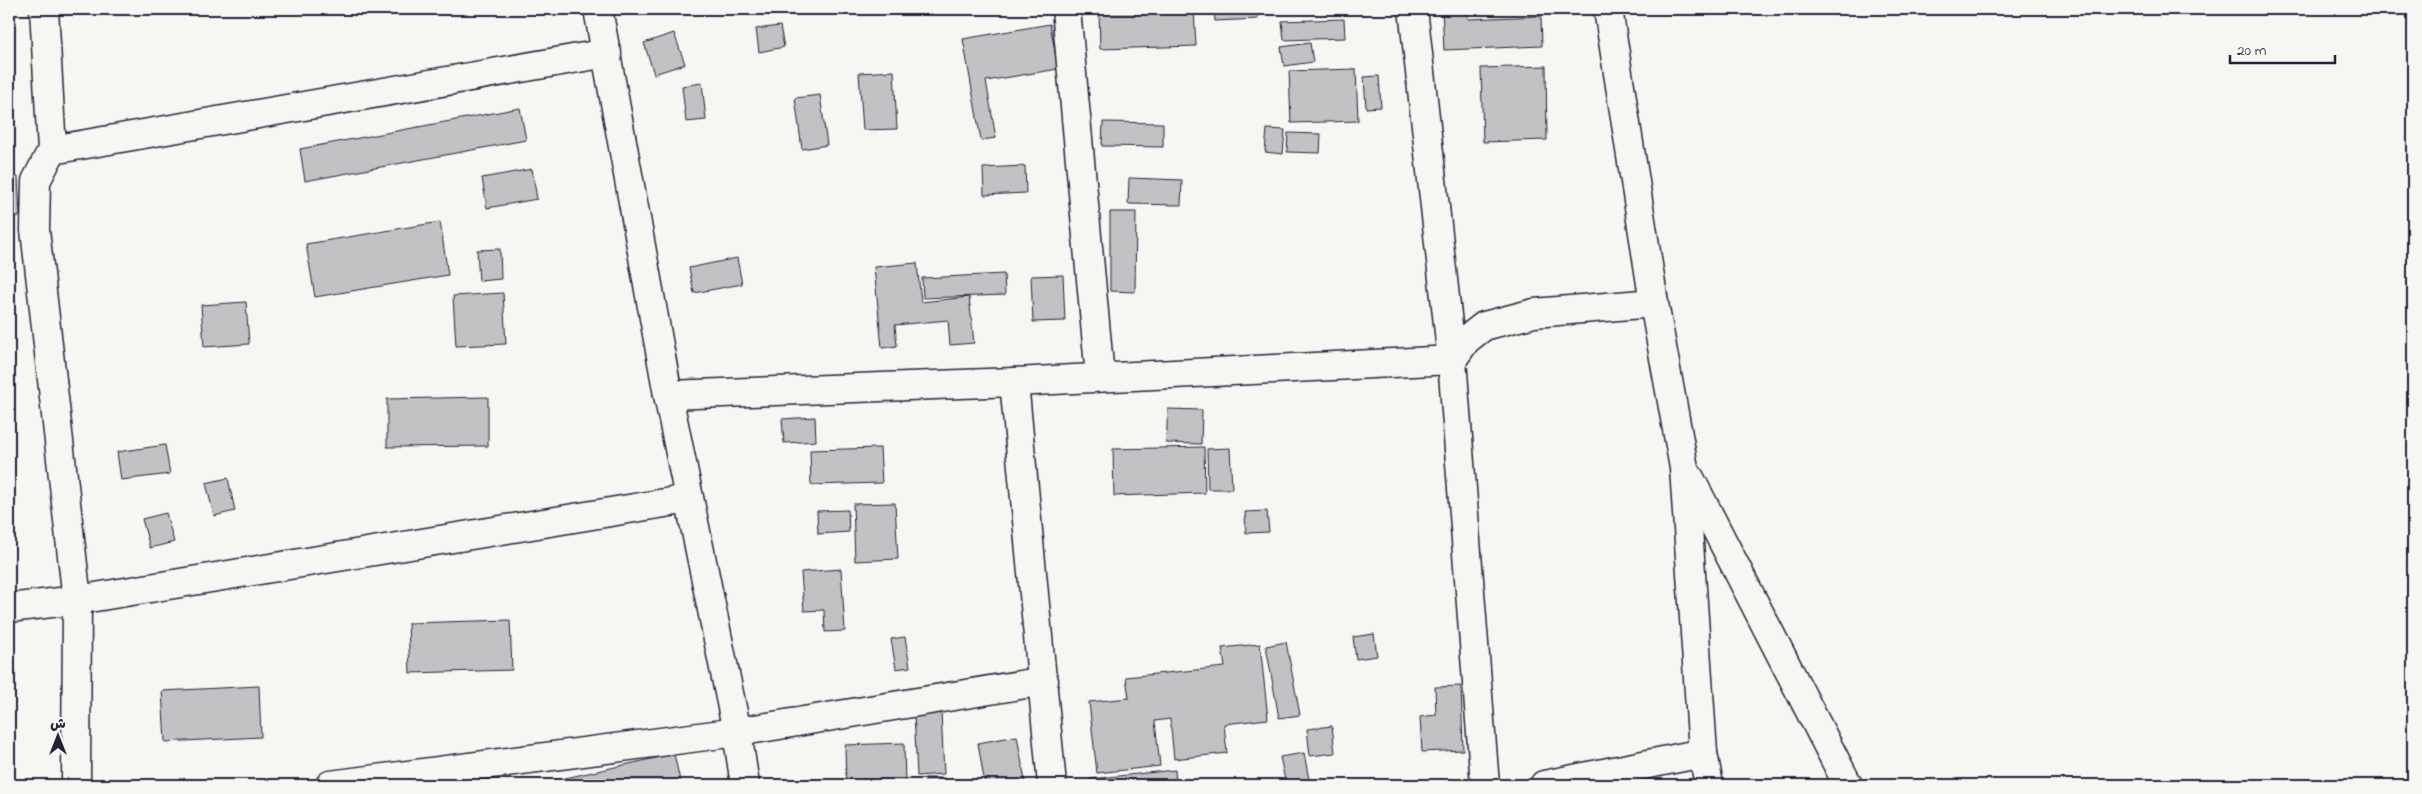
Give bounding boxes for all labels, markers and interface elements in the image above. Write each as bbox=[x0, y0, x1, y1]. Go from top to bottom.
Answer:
scale bar bbox=[2230, 32, 2334, 64]
text: 20 m bbox=[2237, 40, 2267, 62]
north arrow bbox=[32, 712, 82, 762]
text: ش bbox=[50, 714, 66, 735]

